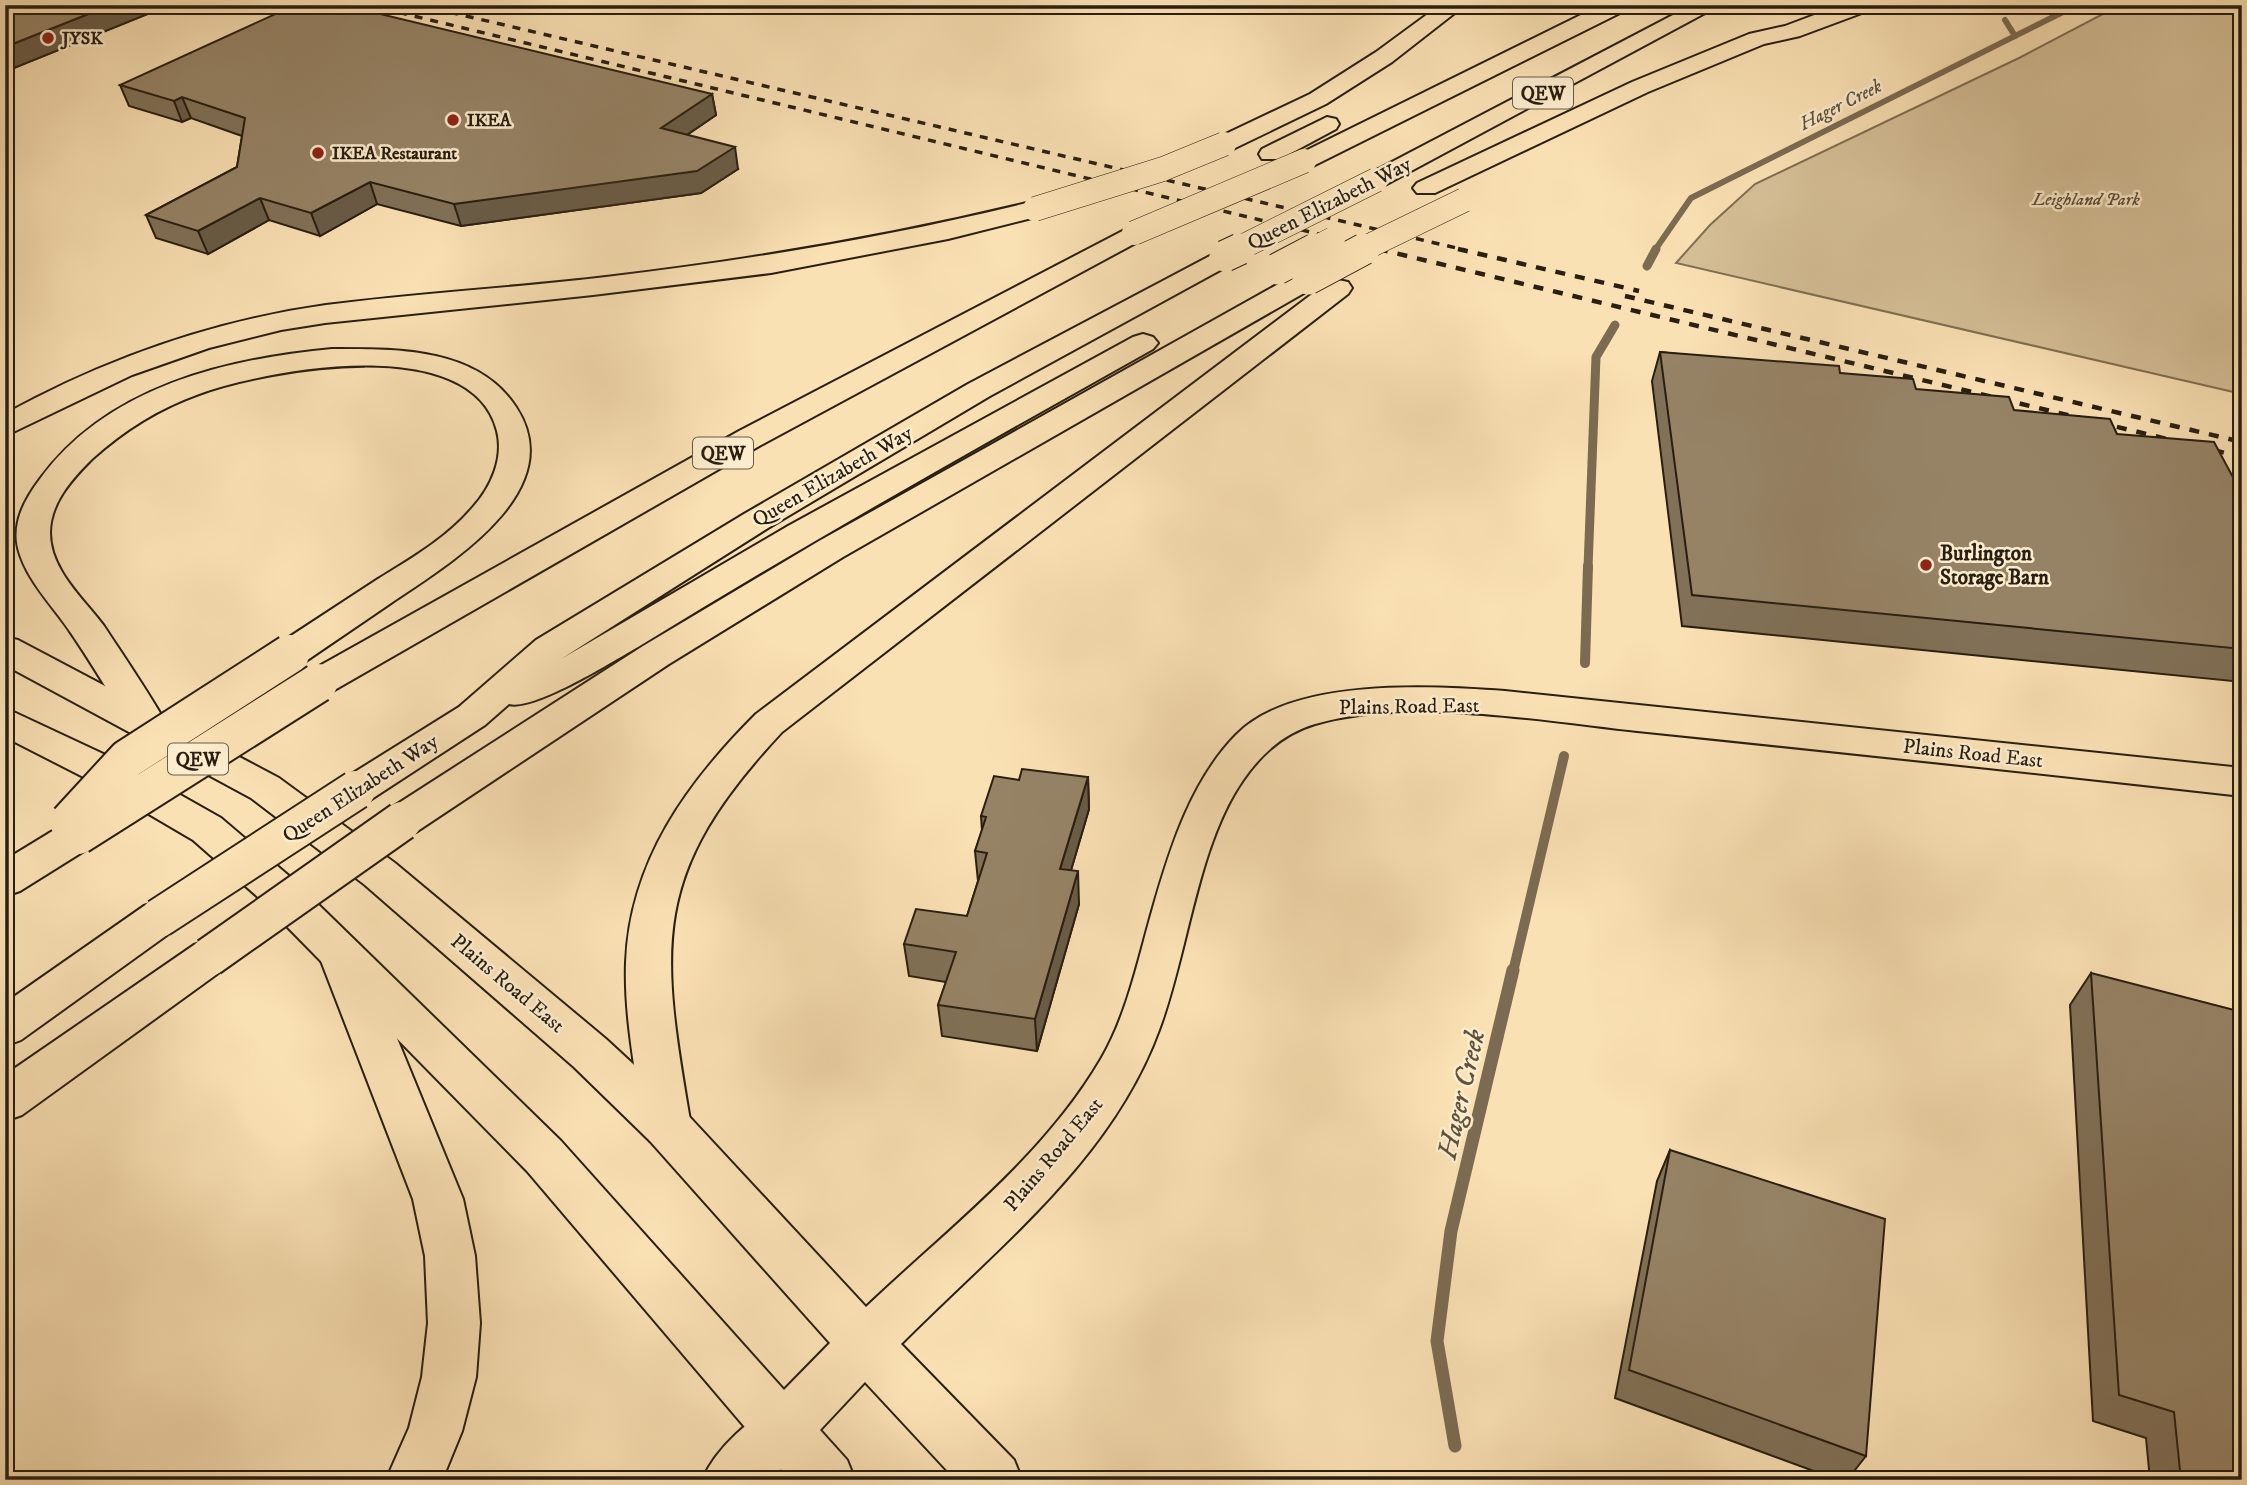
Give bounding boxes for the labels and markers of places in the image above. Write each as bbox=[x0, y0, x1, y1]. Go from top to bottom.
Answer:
place label: JYSK bbox=[60, 28, 103, 50]
marker: JYSK bbox=[40, 30, 56, 46]
place label: IKEA bbox=[467, 110, 512, 132]
marker: IKEA bbox=[445, 112, 461, 128]
place label: IKEA Restaurant bbox=[332, 143, 457, 165]
marker: IKEA Restaurant bbox=[310, 145, 326, 161]
place label: Burlington Storage Barn bbox=[1940, 541, 2050, 591]
marker: Burlington Storage Barn bbox=[1918, 557, 1934, 573]

